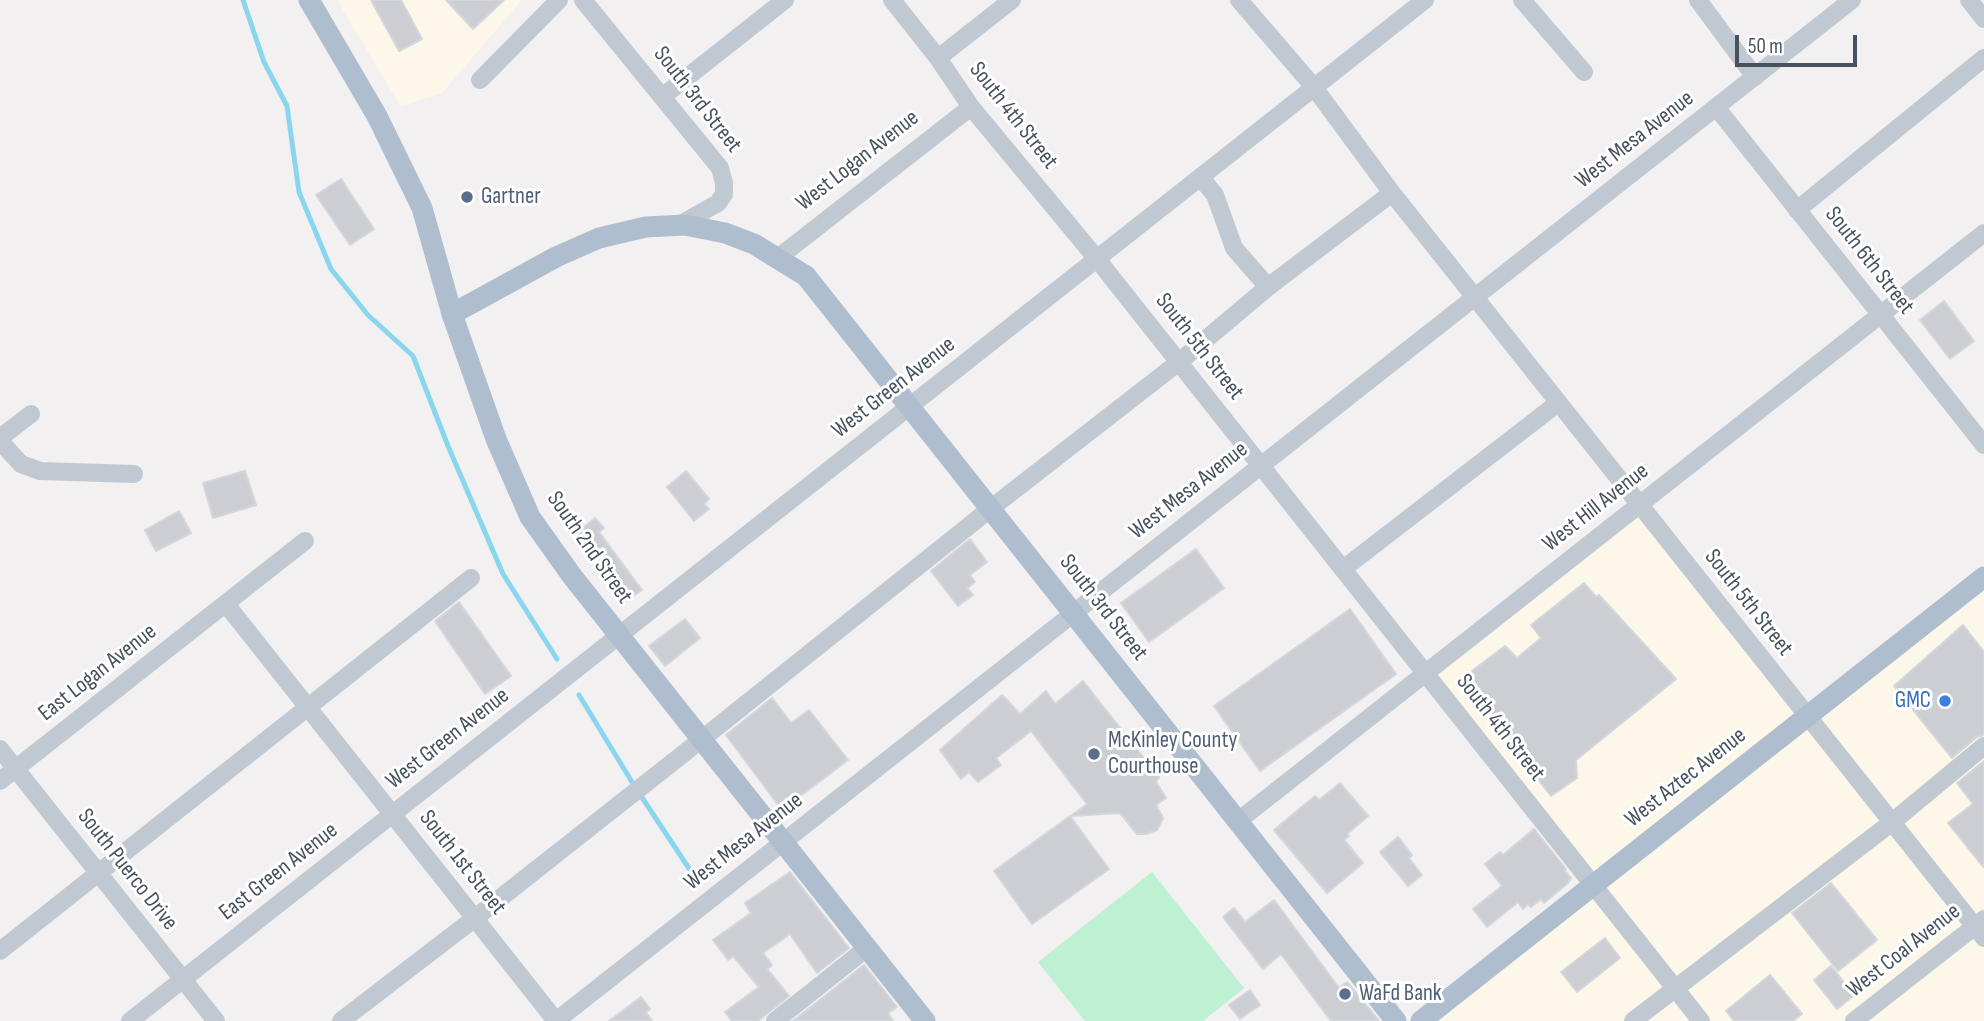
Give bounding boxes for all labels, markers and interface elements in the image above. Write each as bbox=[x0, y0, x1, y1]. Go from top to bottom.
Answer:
scale bar bbox=[1739, 21, 1862, 65]
text: 50 m bbox=[1748, 34, 1783, 59]
street label: South 3rd Street bbox=[647, 41, 747, 159]
street label: South 4th Street bbox=[963, 57, 1063, 175]
street label: West Mesa Avenue bbox=[1570, 85, 1700, 195]
street label: West Logan Avenue bbox=[791, 105, 925, 217]
place label: Gartner bbox=[481, 183, 541, 211]
marker: Gartner bbox=[459, 189, 475, 205]
street label: South 6th Street bbox=[1819, 202, 1919, 320]
street label: South 5th Street bbox=[1149, 288, 1249, 406]
street label: West Green Avenue bbox=[827, 331, 961, 445]
street label: West Mesa Avenue bbox=[1124, 436, 1254, 546]
street label: West Hill Avenue bbox=[1537, 458, 1655, 558]
street label: South 2nd Street bbox=[540, 487, 638, 609]
street label: South 5th Street bbox=[1698, 544, 1798, 662]
street label: South 3rd Street bbox=[1053, 549, 1153, 667]
street label: East Logan Avenue bbox=[34, 618, 162, 728]
street label: South 4th Street bbox=[1450, 669, 1550, 787]
street label: West Green Avenue bbox=[381, 682, 515, 796]
place label: GMC bbox=[1895, 687, 1931, 715]
marker: GMC bbox=[1937, 693, 1953, 709]
street label: West Aztec Avenue bbox=[1620, 722, 1752, 834]
place label: McKinley County Courthouse bbox=[1108, 727, 1237, 781]
marker: McKinley County Courthouse bbox=[1086, 746, 1102, 762]
street label: West Mesa Avenue bbox=[679, 787, 809, 897]
street label: South Puerco Drive bbox=[71, 804, 183, 936]
street label: South 1st Street bbox=[413, 805, 511, 921]
street label: East Green Avenue bbox=[214, 817, 344, 927]
street label: West Coal Avenue bbox=[1842, 898, 1966, 1004]
place label: WaFd Bank bbox=[1359, 980, 1442, 1008]
marker: WaFd Bank bbox=[1337, 986, 1353, 1002]

